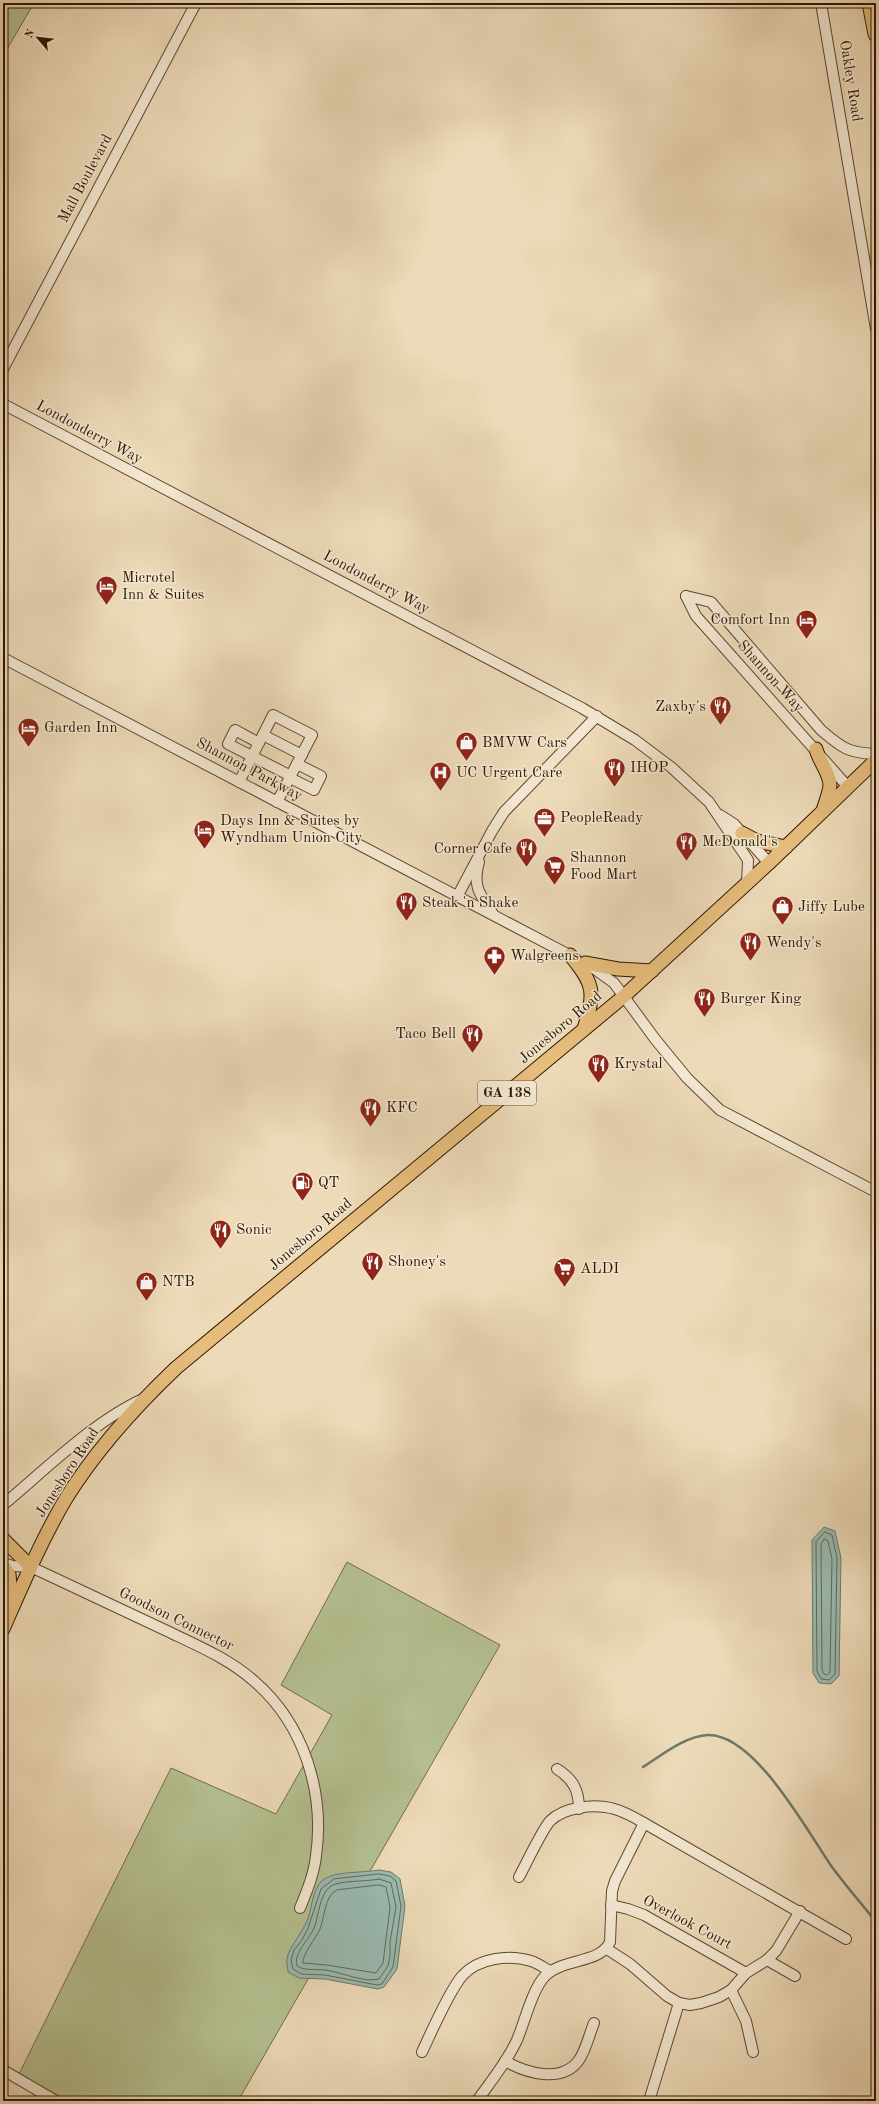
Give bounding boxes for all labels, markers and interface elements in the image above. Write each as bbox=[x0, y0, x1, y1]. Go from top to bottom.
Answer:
north arrow bbox=[18, 18, 58, 58]
text: N bbox=[24, 27, 38, 40]
street label: Oakley Road bbox=[836, 39, 864, 123]
street label: Mall Boulevard bbox=[56, 132, 116, 226]
street label: Londonderry Way bbox=[33, 399, 145, 467]
street label: Londonderry Way bbox=[320, 549, 432, 617]
place label: Microtel Inn & Suites bbox=[122, 571, 204, 603]
hotel icon: Microtel Inn & Suites bbox=[94, 574, 120, 607]
hotel icon: Comfort Inn bbox=[793, 607, 819, 640]
place label: Comfort Inn bbox=[710, 613, 790, 628]
street label: Shannon Way bbox=[734, 638, 806, 716]
restaurant icon: Zaxby's bbox=[708, 694, 734, 727]
place label: Zaxby's bbox=[655, 700, 706, 715]
hotel icon: Garden Inn bbox=[16, 715, 42, 748]
place label: Garden Inn bbox=[44, 721, 118, 736]
shop icon: BMVW Cars bbox=[454, 730, 480, 763]
street label: Shannon Parkway bbox=[193, 736, 305, 804]
place label: BMVW Cars bbox=[482, 736, 567, 751]
restaurant icon: IHOP bbox=[601, 755, 627, 788]
hospital icon: UC Urgent Care bbox=[427, 760, 453, 793]
place label: IHOP bbox=[630, 761, 668, 776]
place label: UC Urgent Care bbox=[456, 766, 563, 781]
office icon: PeopleReady bbox=[532, 805, 558, 838]
place label: PeopleReady bbox=[560, 811, 643, 826]
place label: Days Inn & Suites by Wyndham Union City bbox=[220, 814, 363, 846]
hotel icon: Days Inn & Suites by Wyndham Union City bbox=[192, 817, 218, 850]
restaurant icon: McDonald's bbox=[673, 829, 699, 862]
place label: McDonald's bbox=[702, 835, 778, 850]
restaurant icon: Corner Cafe bbox=[514, 836, 540, 869]
place label: Corner Cafe bbox=[434, 842, 512, 857]
place label: Shannon Food Mart bbox=[570, 851, 637, 883]
supermarket icon: Shannon Food Mart bbox=[542, 854, 568, 887]
restaurant icon: Steak 'n Shake bbox=[393, 890, 419, 923]
shop icon: Jiffy Lube bbox=[770, 894, 796, 927]
place label: Steak 'n Shake bbox=[422, 896, 518, 911]
place label: Jiffy Lube bbox=[798, 900, 865, 915]
restaurant icon: Wendy's bbox=[737, 930, 763, 963]
place label: Wendy's bbox=[766, 936, 821, 951]
pharmacy icon: Walgreens bbox=[481, 943, 507, 976]
place label: Walgreens bbox=[510, 949, 579, 964]
restaurant icon: Burger King bbox=[692, 986, 718, 1019]
street label: Jonesboro Road bbox=[517, 989, 606, 1067]
place label: Burger King bbox=[720, 992, 801, 1007]
restaurant icon: Taco Bell bbox=[459, 1021, 485, 1054]
place label: Taco Bell bbox=[395, 1027, 456, 1042]
restaurant icon: Krystal bbox=[585, 1051, 611, 1084]
place label: Krystal bbox=[614, 1057, 663, 1072]
road number: GA 138 bbox=[478, 1081, 536, 1105]
restaurant icon: KFC bbox=[358, 1095, 384, 1128]
place label: KFC bbox=[386, 1101, 418, 1116]
fuel station icon: QT bbox=[289, 1170, 315, 1203]
place label: QT bbox=[318, 1176, 339, 1191]
street label: Jonesboro Road bbox=[267, 1196, 356, 1274]
restaurant icon: Sonic bbox=[207, 1217, 233, 1250]
place label: Sonic bbox=[236, 1223, 272, 1238]
restaurant icon: Shoney's bbox=[360, 1249, 386, 1282]
place label: Shoney's bbox=[388, 1255, 446, 1270]
supermarket icon: ALDI bbox=[552, 1256, 578, 1289]
place label: ALDI bbox=[580, 1262, 619, 1277]
shop icon: NTB bbox=[134, 1269, 160, 1302]
place label: NTB bbox=[162, 1275, 195, 1290]
street label: Jonesboro Road bbox=[34, 1425, 103, 1520]
street label: Goodson Connector bbox=[116, 1586, 236, 1654]
street label: Overlook Court bbox=[640, 1893, 734, 1953]

